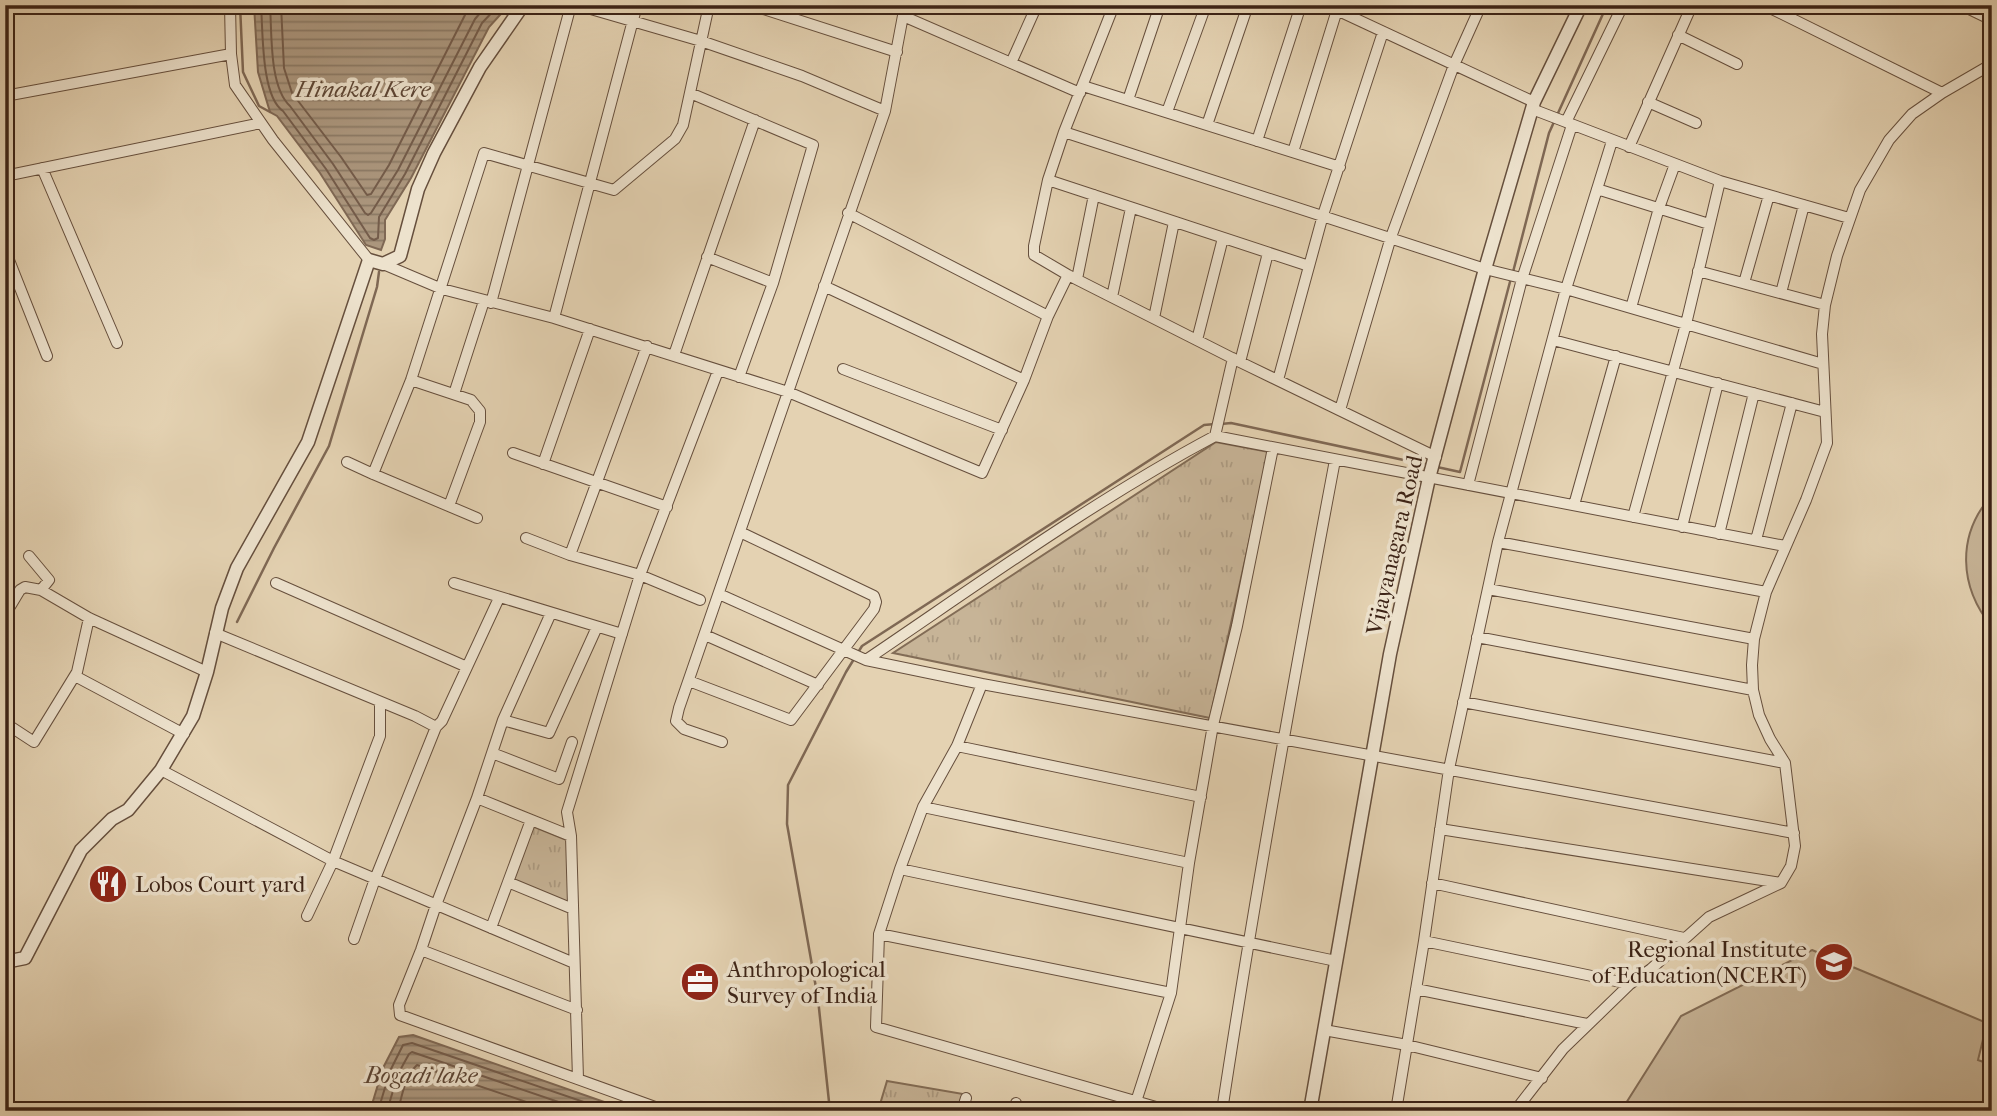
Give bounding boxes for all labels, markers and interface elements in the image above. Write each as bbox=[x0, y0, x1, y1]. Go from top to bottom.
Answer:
water label: Hinakal Kere bbox=[295, 75, 432, 103]
street label: Vijayanagara Road bbox=[1360, 452, 1428, 639]
restaurant icon: Lobos Court yard bbox=[87, 863, 129, 905]
place label: Lobos Court yard bbox=[135, 871, 306, 898]
place label: Regional Institute of Education(NCERT) bbox=[1592, 936, 1807, 989]
school or university icon: Regional Institute of Education(NCERT) bbox=[1813, 941, 1855, 983]
place label: Anthropological Survey of India bbox=[726, 956, 886, 1009]
office icon: Anthropological Survey of India bbox=[679, 961, 721, 1003]
water label: Bogadi lake bbox=[363, 1061, 479, 1089]

